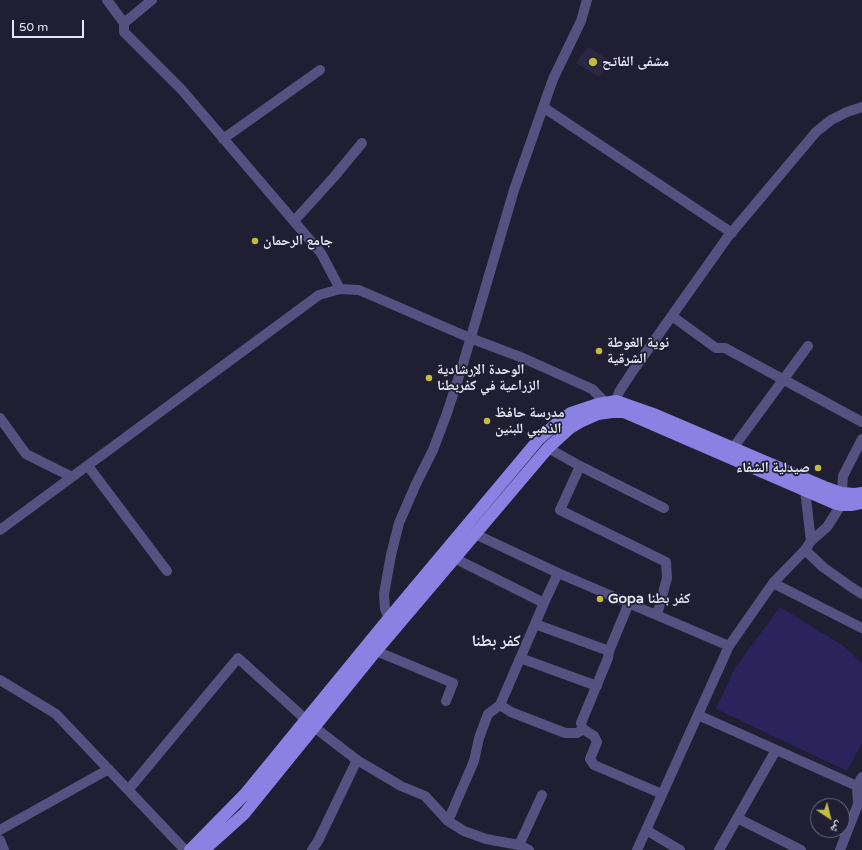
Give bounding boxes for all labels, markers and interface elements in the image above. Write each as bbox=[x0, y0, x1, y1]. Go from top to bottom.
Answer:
scale bar bbox=[14, 12, 86, 38]
text: 50 m bbox=[19, 20, 48, 34]
place label: مشفى الفاتح bbox=[602, 54, 669, 70]
marker: مشفى الفاتح bbox=[587, 56, 599, 68]
place label: جامع الرحمان bbox=[263, 233, 333, 249]
marker: جامع الرحمان bbox=[250, 236, 260, 246]
place label: نوية الغوطة الشرقية bbox=[607, 335, 669, 368]
marker: نوية الغوطة الشرقية bbox=[594, 346, 604, 356]
place label: الوحدة الإرشادية الزراعية في كفربطنا bbox=[437, 362, 540, 394]
marker: الوحدة الإرشادية الزراعية في كفربطنا bbox=[424, 373, 434, 383]
place label: مدرسة حافظ الذهبي للبنين bbox=[495, 405, 565, 438]
marker: مدرسة حافظ الذهبي للبنين bbox=[482, 416, 492, 426]
place label: صيدلية الشفاء bbox=[736, 460, 810, 476]
marker: صيدلية الشفاء bbox=[813, 463, 823, 473]
place label: Gopa كفر بطنا bbox=[608, 591, 690, 607]
marker: Gopa كفر بطنا bbox=[595, 594, 605, 604]
district label: كفر بطنا bbox=[471, 632, 521, 652]
north arrow bbox=[810, 798, 850, 838]
text: ش bbox=[828, 819, 845, 836]

